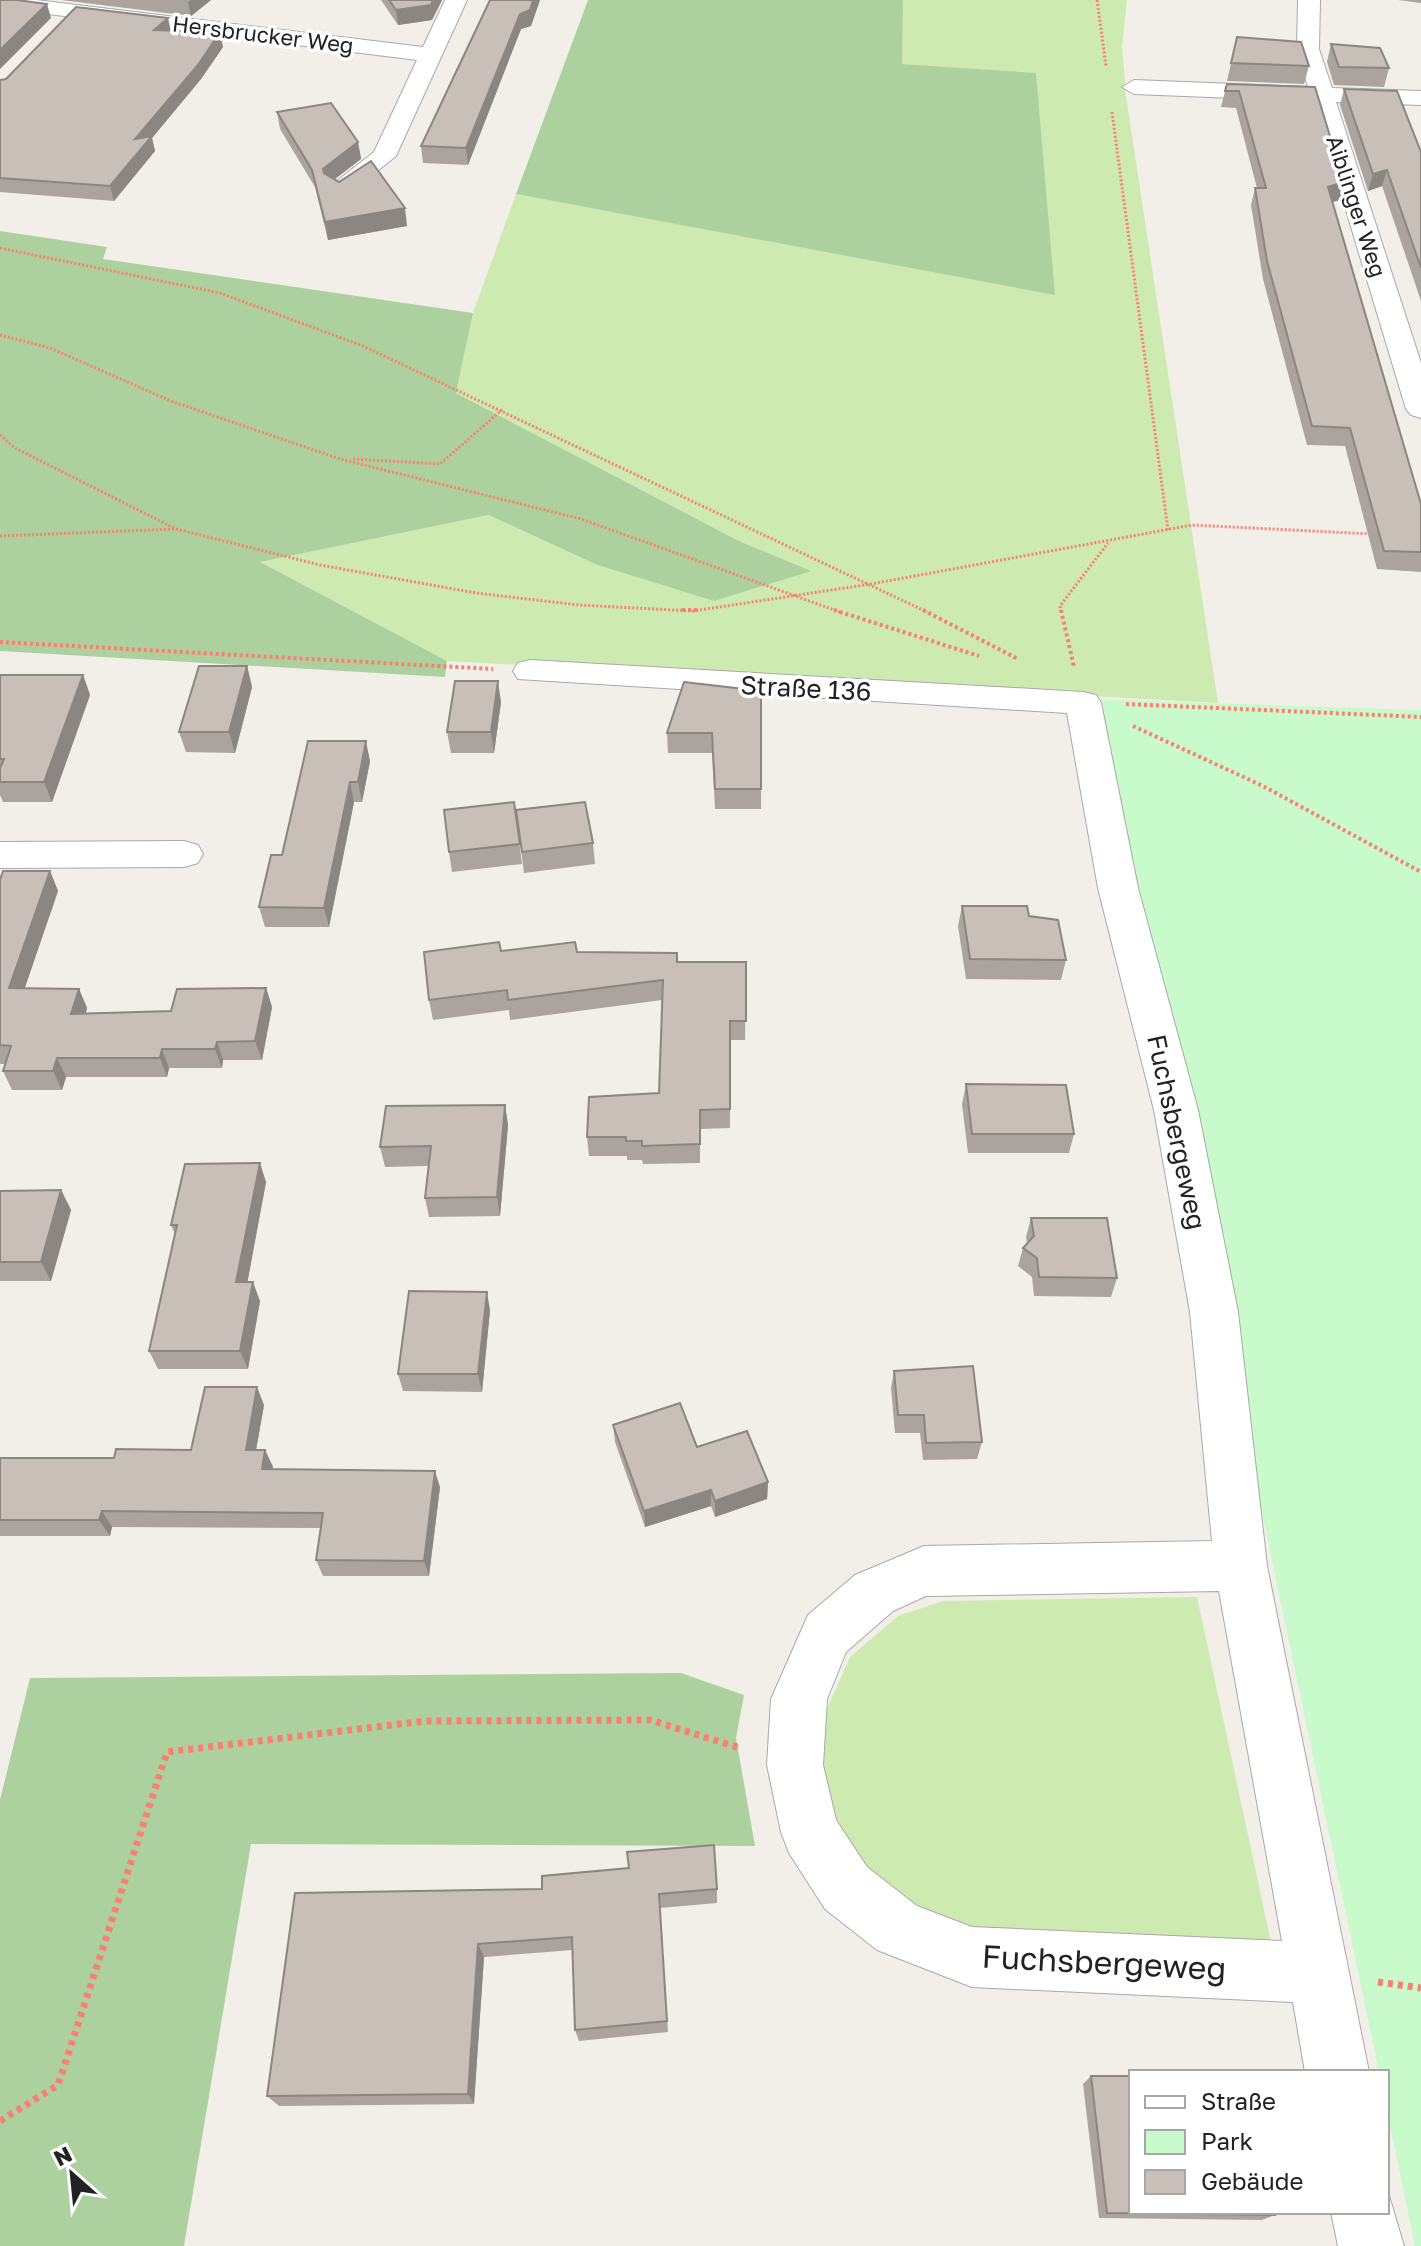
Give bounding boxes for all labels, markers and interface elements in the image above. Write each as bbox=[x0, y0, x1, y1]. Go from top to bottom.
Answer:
street label: Hersbrucker Weg bbox=[171, 9, 355, 59]
street label: Aiblinger Weg bbox=[1321, 132, 1393, 280]
street label: Straße 136 bbox=[740, 669, 872, 707]
street label: Fuchsbergeweg bbox=[1141, 1032, 1213, 1232]
street label: Fuchsbergeweg bbox=[981, 1937, 1227, 1987]
legend bbox=[1129, 2070, 1389, 2214]
text: Straße bbox=[1201, 2086, 1276, 2115]
text: Park bbox=[1201, 2126, 1253, 2155]
north arrow bbox=[32, 2134, 112, 2214]
text: N bbox=[49, 2140, 76, 2172]
text: Gebäude bbox=[1201, 2166, 1303, 2195]

